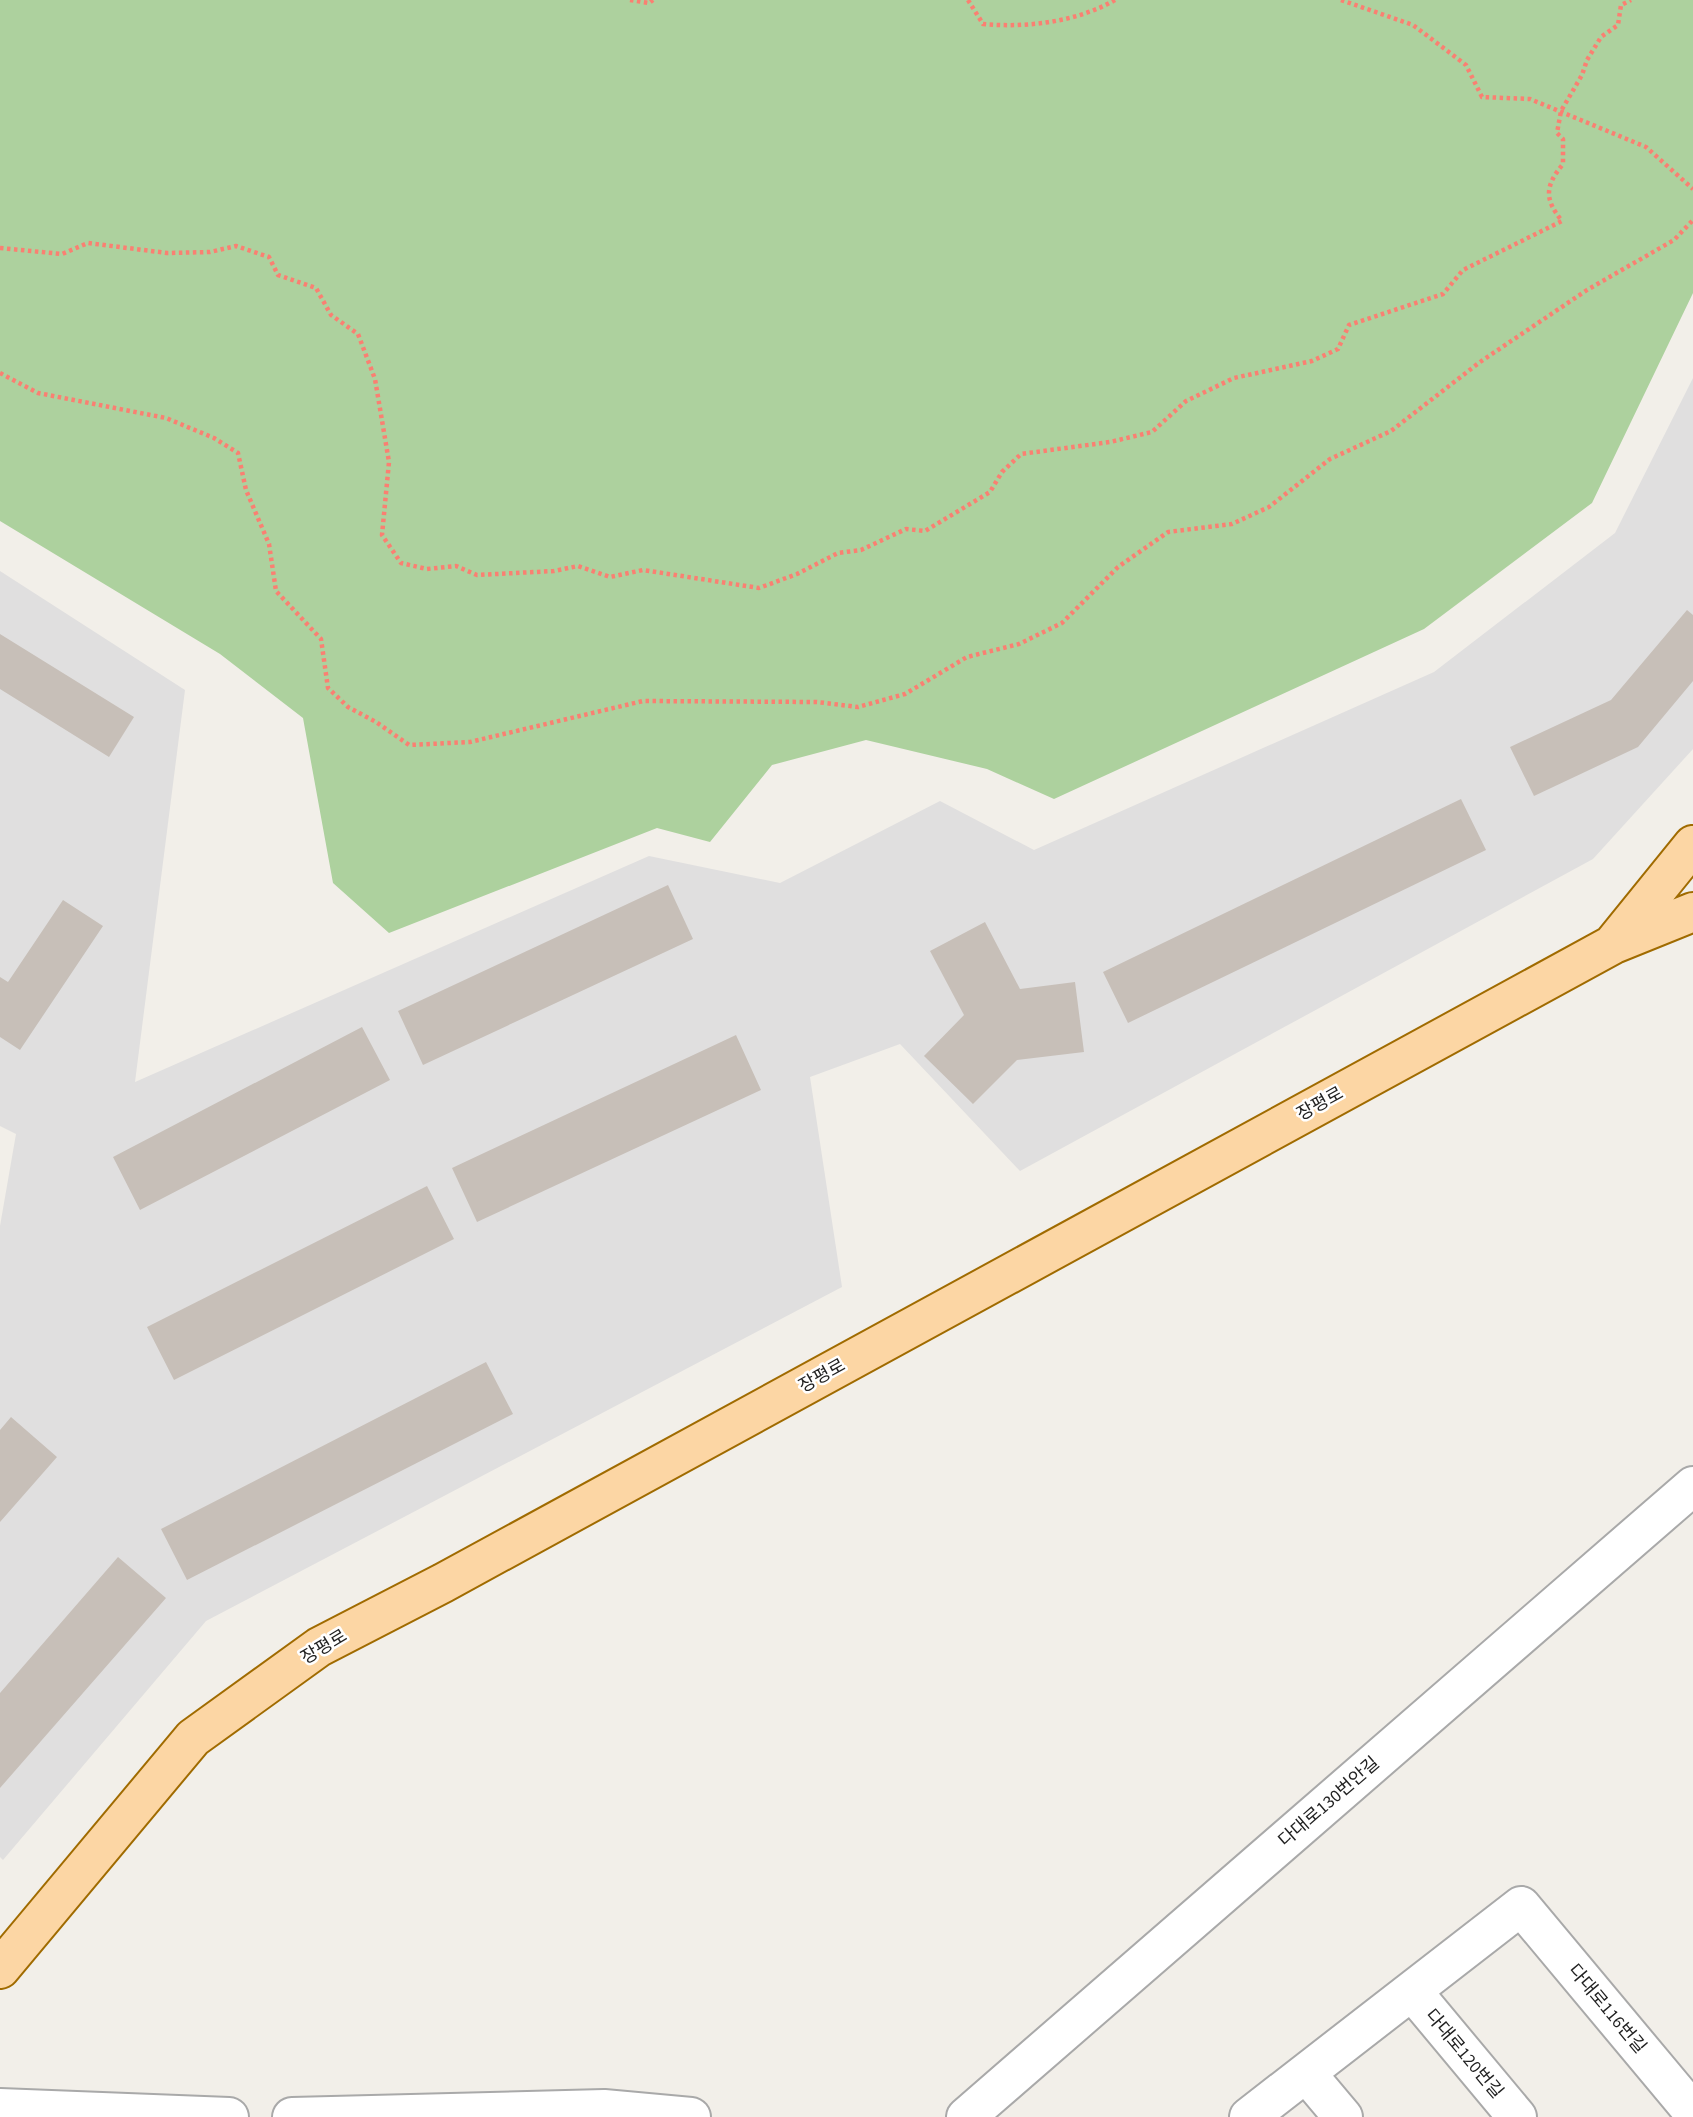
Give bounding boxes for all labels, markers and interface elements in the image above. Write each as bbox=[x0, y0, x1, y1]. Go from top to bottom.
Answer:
street label: 장평로 bbox=[1292, 1081, 1348, 1127]
street label: 장평로 bbox=[794, 1353, 850, 1399]
street label: 장평로 bbox=[296, 1623, 352, 1671]
street label: 다대로130번안길 bbox=[1273, 1751, 1385, 1853]
street label: 다대로116번길 bbox=[1562, 1959, 1652, 2059]
street label: 다대로120번길 bbox=[1419, 2004, 1509, 2104]

